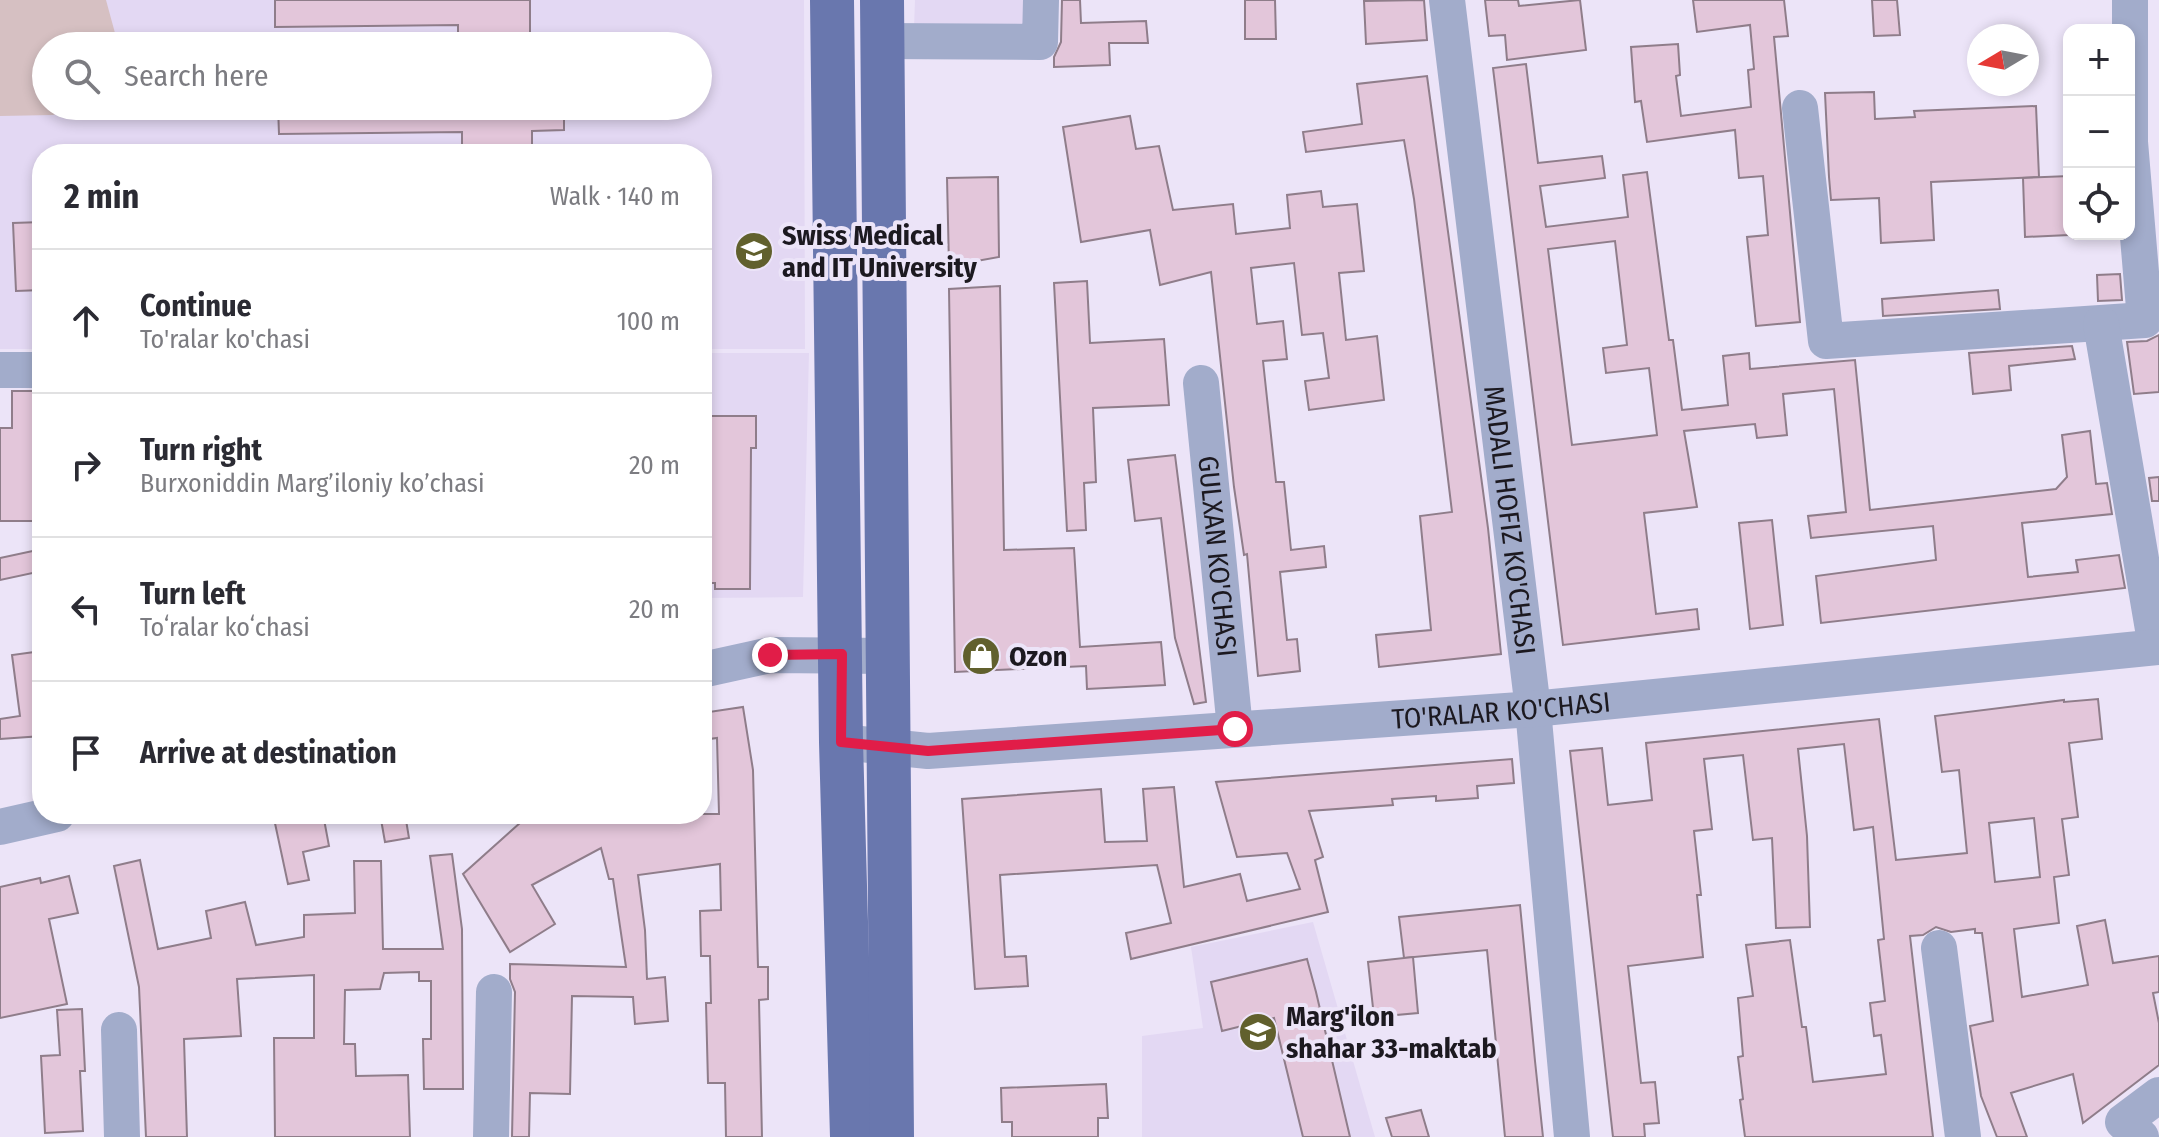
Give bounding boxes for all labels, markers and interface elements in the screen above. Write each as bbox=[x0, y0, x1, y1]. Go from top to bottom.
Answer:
north arrow bbox=[1967, 24, 2039, 96]
map controls bbox=[2063, 24, 2135, 240]
button: + bbox=[2063, 24, 2135, 96]
search box bbox=[32, 32, 712, 120]
icon: search bbox=[60, 54, 104, 98]
text: Search here bbox=[124, 58, 269, 94]
button: − bbox=[2063, 96, 2135, 168]
button: locate bbox=[2063, 168, 2135, 240]
text: 2 min bbox=[64, 176, 139, 217]
text: Walk · 140 m bbox=[550, 181, 680, 212]
place label: Swiss Medical and IT University bbox=[782, 219, 977, 284]
school or university icon: Swiss Medical and IT University bbox=[733, 230, 775, 272]
text: Continue bbox=[140, 288, 252, 324]
icon: ahead bbox=[64, 299, 108, 343]
text: 100 m bbox=[617, 306, 680, 337]
text: To'ralar ko'chasi bbox=[140, 324, 310, 355]
street label: MADALI HOFIZ KO'CHASI bbox=[1477, 384, 1542, 657]
text: Turn right bbox=[140, 432, 262, 468]
icon: right bbox=[64, 443, 108, 487]
text: 20 m bbox=[629, 450, 680, 481]
street label: GULXAN KO'CHASI bbox=[1191, 454, 1244, 658]
text: Burxoniddin Marg’iloniy ko’chasi bbox=[140, 468, 484, 499]
text: Turn left bbox=[140, 576, 246, 612]
icon: left bbox=[64, 587, 108, 631]
text: 20 m bbox=[629, 594, 680, 625]
text: Toʻralar koʻchasi bbox=[140, 612, 310, 643]
shop icon: Ozon bbox=[960, 635, 1002, 677]
route end bbox=[752, 637, 788, 673]
place label: Ozon bbox=[1009, 640, 1067, 673]
street label: TO'RALAR KO'CHASI bbox=[1391, 685, 1612, 736]
route start bbox=[1217, 711, 1253, 747]
icon: arrive bbox=[64, 731, 108, 775]
text: Arrive at destination bbox=[140, 735, 397, 771]
place label: Marg'ilon shahar 33-maktab bbox=[1286, 1000, 1497, 1065]
school or university icon: Marg'ilon shahar 33-maktab bbox=[1237, 1011, 1279, 1053]

